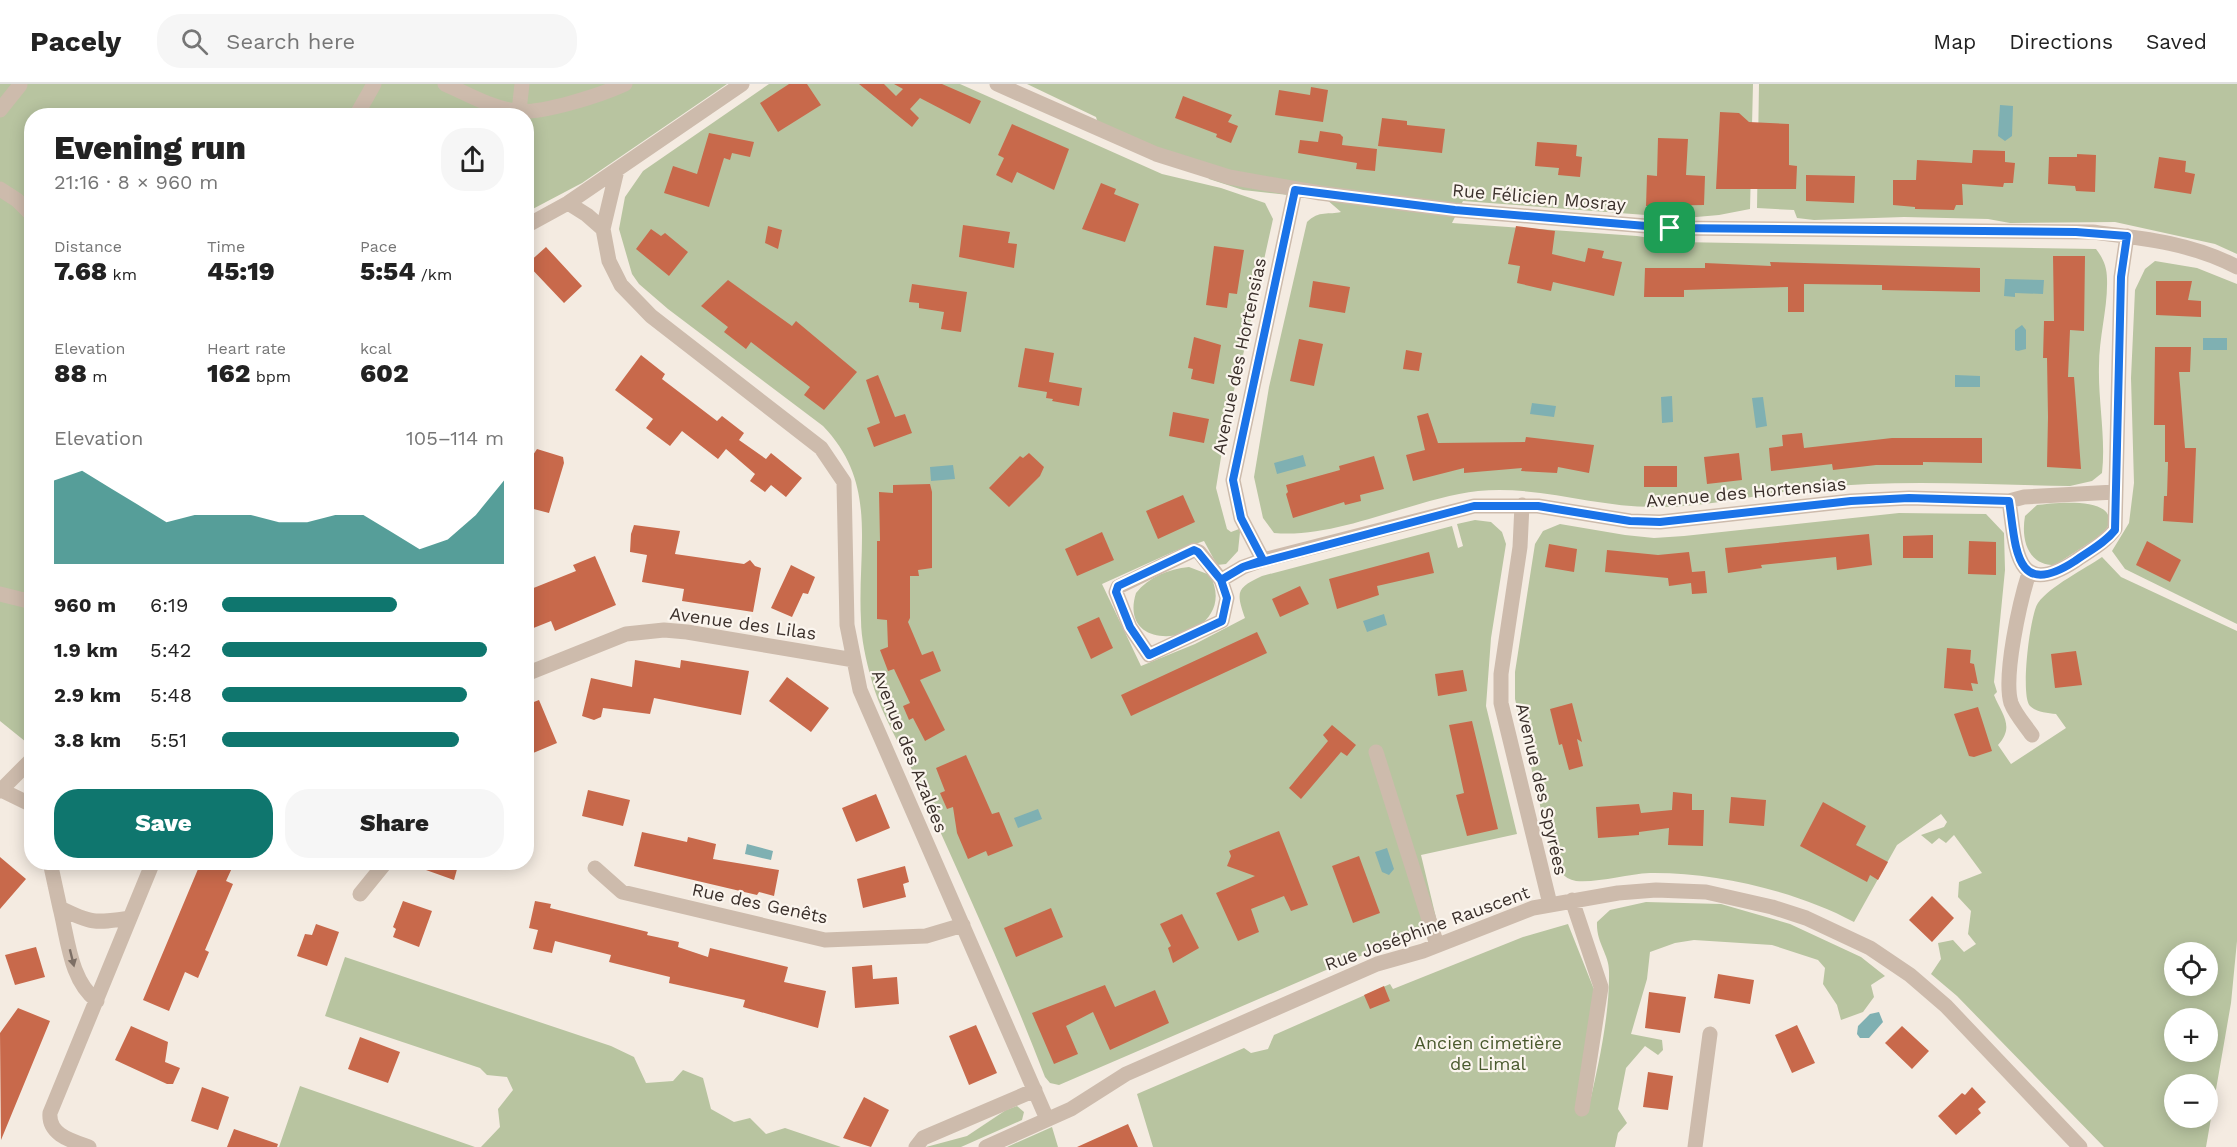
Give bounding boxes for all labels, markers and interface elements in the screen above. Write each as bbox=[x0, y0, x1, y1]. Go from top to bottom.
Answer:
search box bbox=[157, 14, 577, 68]
text: Pacely bbox=[30, 25, 121, 58]
icon: search bbox=[178, 25, 211, 58]
text: Search here bbox=[226, 29, 355, 54]
text: Map bbox=[1933, 29, 1976, 54]
text: Directions bbox=[2009, 29, 2113, 54]
text: Saved bbox=[2146, 29, 2207, 54]
text: Evening run bbox=[54, 128, 246, 167]
button: share bbox=[441, 128, 504, 191]
text: 21:16 · 8 × 960 m bbox=[54, 170, 218, 194]
street label: Rue Félicien Mosray bbox=[1451, 179, 1627, 215]
pin bbox=[1644, 202, 1695, 253]
icon: arrive bbox=[1653, 211, 1686, 244]
text: Distance bbox=[54, 237, 122, 256]
text: Time bbox=[207, 237, 245, 256]
text: Pace bbox=[360, 237, 397, 256]
text: 7.68 bbox=[54, 256, 107, 286]
text: 45:19 bbox=[207, 256, 275, 286]
text: 5:54 bbox=[360, 256, 415, 286]
street label: Avenue des Hortensias bbox=[1208, 256, 1270, 456]
text: km bbox=[107, 265, 137, 284]
text: /km bbox=[415, 265, 452, 284]
text: Elevation bbox=[54, 339, 125, 358]
text: Heart rate bbox=[207, 339, 286, 358]
text: kcal bbox=[360, 339, 392, 358]
text: 88 bbox=[54, 358, 87, 388]
text: 162 bbox=[207, 358, 250, 388]
text: 602 bbox=[360, 358, 409, 388]
text: m bbox=[87, 367, 108, 386]
text: bpm bbox=[250, 367, 291, 386]
text: Elevation bbox=[54, 426, 143, 450]
text: 105–114 m bbox=[406, 426, 504, 450]
street label: Avenue des Hortensias bbox=[1645, 473, 1847, 511]
text: 960 m bbox=[54, 593, 116, 617]
text: 6:19 bbox=[150, 593, 188, 617]
street label: Avenue des Lilas bbox=[668, 602, 818, 644]
text: 1.9 km bbox=[54, 638, 118, 662]
text: 5:42 bbox=[150, 638, 191, 662]
street label: Avenue des Azalées bbox=[868, 666, 952, 836]
text: 2.9 km bbox=[54, 683, 121, 707]
text: 5:48 bbox=[150, 683, 192, 707]
street label: Avenue des Spyrées bbox=[1512, 701, 1572, 877]
text: 3.8 km bbox=[54, 728, 121, 752]
text: 5:51 bbox=[150, 728, 187, 752]
button: Save bbox=[54, 789, 273, 858]
button: Share bbox=[285, 789, 504, 858]
street label: Rue des Genêts bbox=[690, 878, 830, 928]
street label: Rue Joséphine Rauscent bbox=[1322, 881, 1533, 975]
map controls bbox=[2164, 942, 2218, 1128]
button: locate bbox=[2164, 942, 2218, 996]
one-way arrow bbox=[68, 949, 78, 967]
button: + bbox=[2164, 1008, 2218, 1062]
park label: Ancien cimetière de Limal bbox=[1414, 1032, 1562, 1074]
button: − bbox=[2164, 1074, 2218, 1128]

